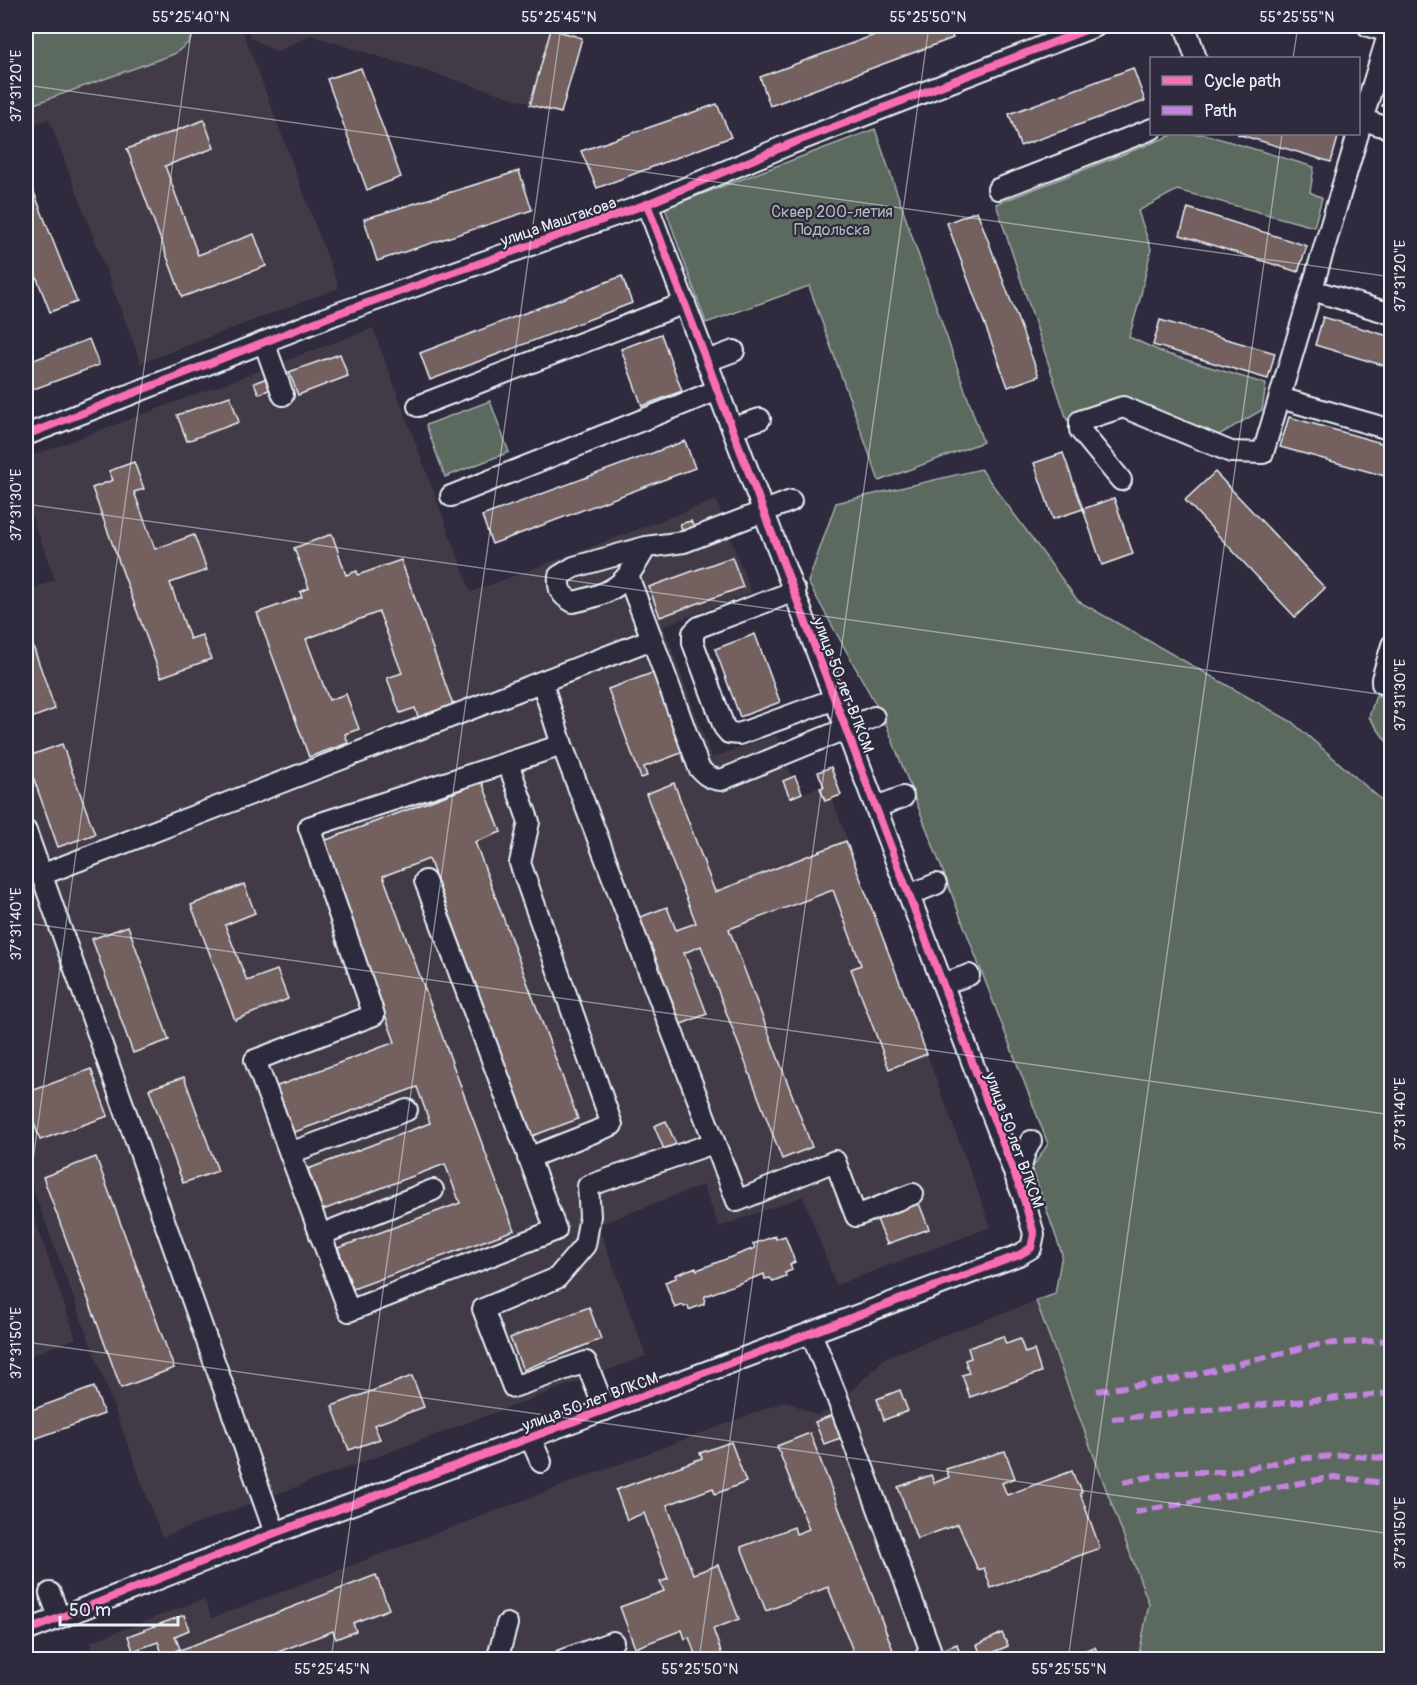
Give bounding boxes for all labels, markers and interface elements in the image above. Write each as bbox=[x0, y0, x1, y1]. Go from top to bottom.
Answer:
text: 55°25'40"N bbox=[152, 8, 230, 27]
text: 55°25'45"N bbox=[521, 8, 597, 27]
text: 55°25'50"N bbox=[890, 8, 966, 27]
text: 55°25'55"N bbox=[1260, 8, 1334, 27]
text: 37°31'20"E bbox=[7, 50, 26, 122]
legend bbox=[1150, 57, 1360, 135]
text: Cycle path bbox=[1204, 70, 1281, 93]
text: Path bbox=[1204, 100, 1237, 123]
street label: улица Маштакова bbox=[497, 193, 619, 251]
park label: Сквер 200-летия Подольска bbox=[771, 202, 893, 240]
text: 37°31'20"E bbox=[1391, 240, 1410, 312]
text: 37°31'30"E bbox=[7, 469, 26, 541]
street label: улица 50 лет ВЛКСМ bbox=[808, 614, 878, 756]
text: 37°31'30"E bbox=[1391, 659, 1410, 731]
text: 37°31'40"E bbox=[7, 887, 26, 960]
street label: улица 50 лет ВЛКСМ bbox=[980, 1069, 1048, 1211]
text: 37°31'40"E bbox=[1391, 1077, 1410, 1150]
text: 37°31'50"E bbox=[7, 1307, 26, 1379]
street label: улица 50 лет ВЛКСМ bbox=[519, 1368, 661, 1436]
text: 37°31'50"E bbox=[1391, 1497, 1410, 1569]
scale bar bbox=[60, 1589, 178, 1627]
text: 50 m bbox=[69, 1599, 111, 1622]
text: 55°25'45"N bbox=[294, 1660, 370, 1679]
text: 55°25'50"N bbox=[662, 1660, 738, 1679]
text: 55°25'55"N bbox=[1032, 1660, 1106, 1679]

